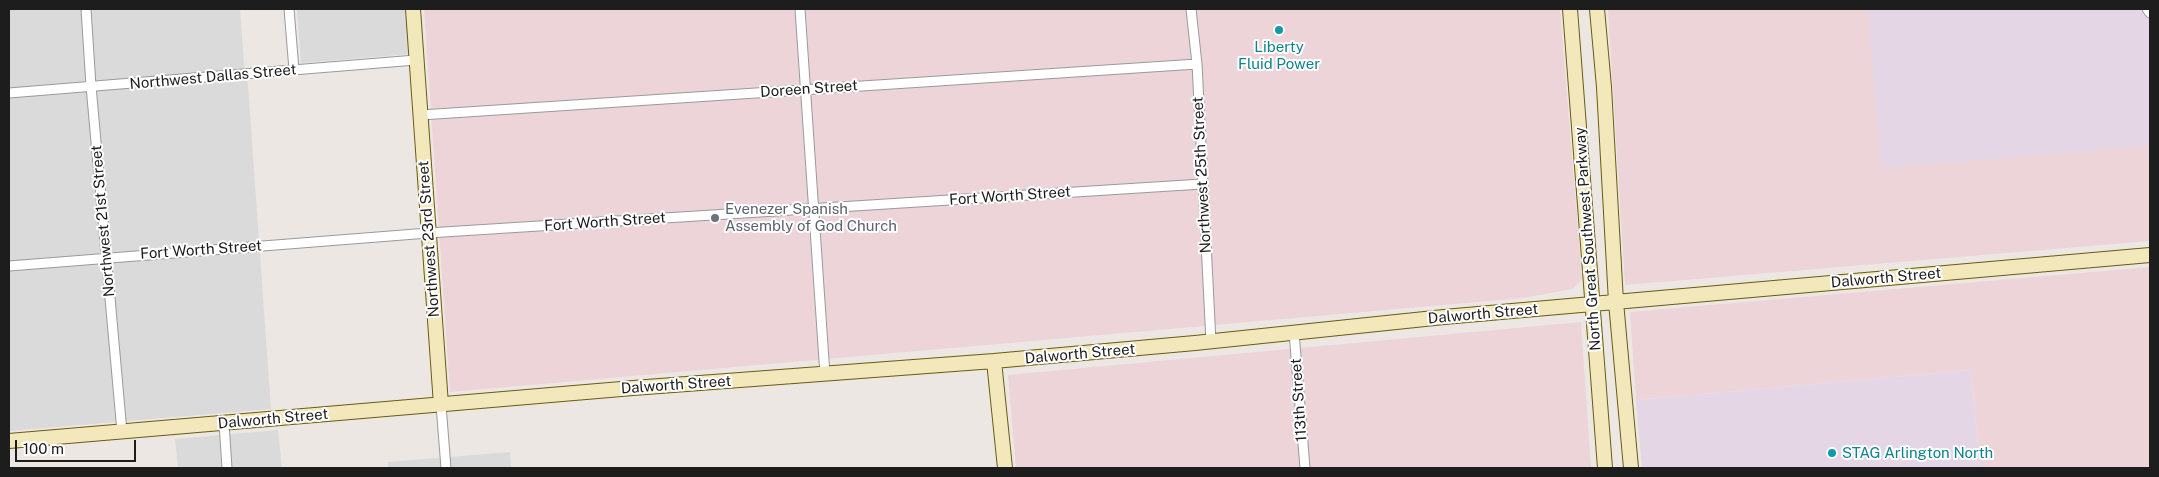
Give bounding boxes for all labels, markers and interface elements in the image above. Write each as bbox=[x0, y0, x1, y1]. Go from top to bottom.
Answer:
marker: Liberty Fluid Power bbox=[1273, 24, 1285, 36]
place label: Liberty Fluid Power bbox=[1238, 38, 1320, 73]
street label: Northwest Dallas Street bbox=[129, 61, 297, 93]
street label: Doreen Street bbox=[760, 77, 858, 101]
street label: Northwest 25th Street bbox=[1189, 96, 1215, 254]
street label: North Great Southwest Parkway bbox=[1571, 127, 1605, 351]
street label: Northwest 21st Street bbox=[87, 144, 119, 298]
street label: Northwest 23rd Street bbox=[415, 160, 443, 318]
street label: Fort Worth Street bbox=[949, 183, 1071, 209]
place label: Evenezer Spanish Assembly of God Church bbox=[725, 200, 897, 235]
street label: Fort Worth Street bbox=[544, 209, 666, 235]
marker: Evenezer Spanish Assembly of God Church bbox=[709, 212, 721, 224]
street label: Fort Worth Street bbox=[140, 237, 262, 263]
street label: Dalworth Street bbox=[1830, 264, 1942, 292]
street label: Dalworth Street bbox=[1427, 300, 1539, 328]
street label: Dalworth Street bbox=[1024, 340, 1136, 368]
street label: 113th Street bbox=[1287, 358, 1311, 442]
street label: Dalworth Street bbox=[620, 372, 732, 398]
street label: Dalworth Street bbox=[217, 405, 329, 433]
scale bar bbox=[18, 430, 139, 462]
text: 100 m bbox=[23, 440, 64, 457]
place label: STAG Arlington North bbox=[1842, 444, 1993, 462]
marker: STAG Arlington North bbox=[1826, 447, 1838, 459]

